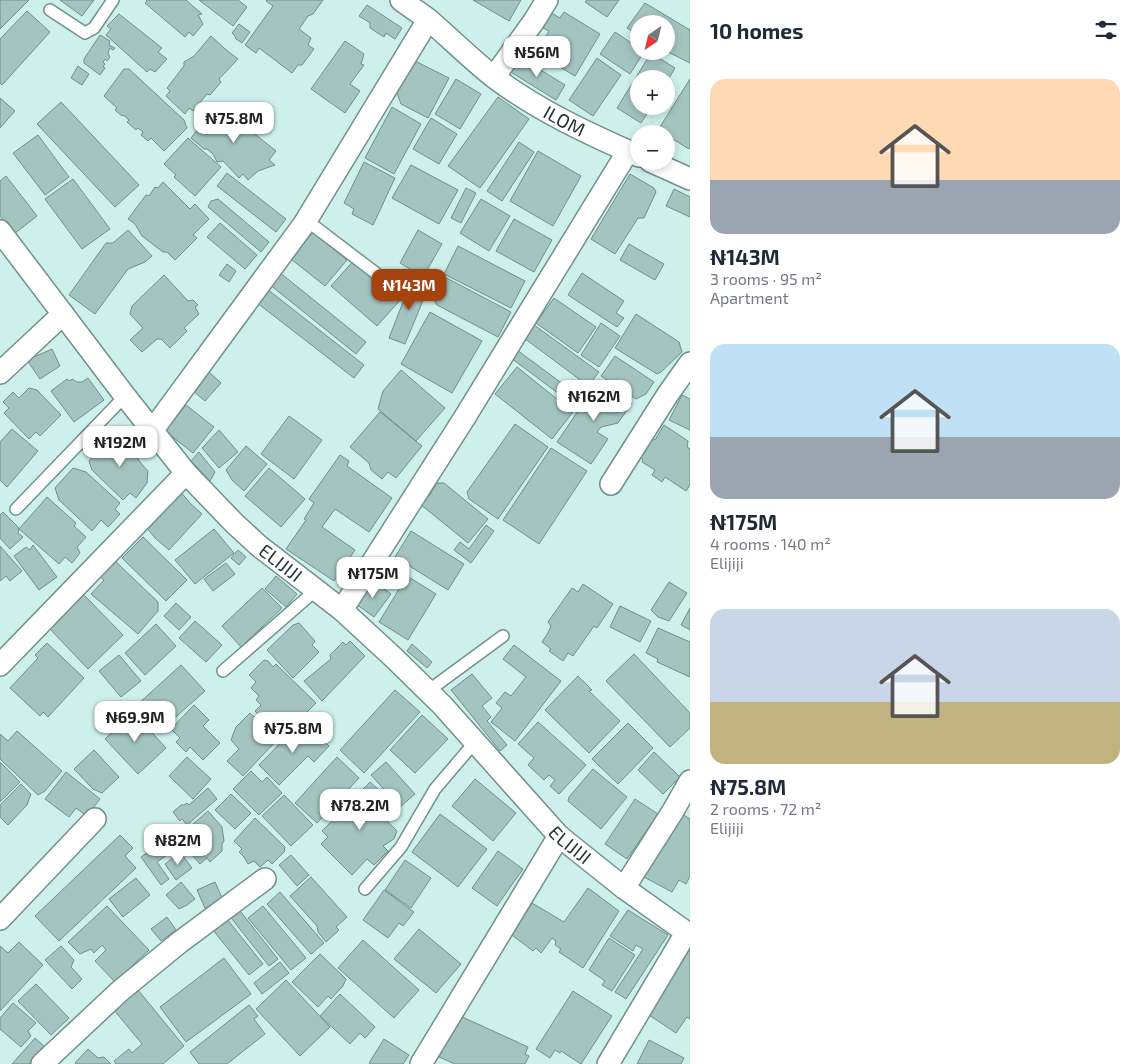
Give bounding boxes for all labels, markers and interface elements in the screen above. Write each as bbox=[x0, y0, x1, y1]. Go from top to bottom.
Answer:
north arrow bbox=[630, 15, 675, 60]
map controls bbox=[630, 15, 675, 170]
icon: filters bbox=[1092, 16, 1120, 44]
text: 10 homes bbox=[710, 18, 803, 43]
pin: ₦56M bbox=[507, 36, 567, 78]
text: ₦56M bbox=[514, 42, 560, 61]
button: + bbox=[630, 70, 675, 115]
street label: ILOM bbox=[540, 100, 589, 141]
pin: ₦75.8M bbox=[193, 102, 275, 144]
text: ₦75.8M bbox=[205, 108, 263, 127]
icon: home bbox=[870, 111, 960, 201]
button: − bbox=[630, 125, 675, 170]
text: ₦143M bbox=[710, 244, 780, 269]
pin: ₦143M bbox=[374, 268, 444, 311]
text: 3 rooms · 95 m² bbox=[710, 269, 822, 288]
text: ₦143M bbox=[382, 275, 436, 294]
text: Apartment bbox=[710, 288, 789, 307]
icon: home bbox=[870, 376, 960, 466]
pin: ₦162M bbox=[559, 380, 629, 422]
text: ₦162M bbox=[568, 386, 620, 405]
pin: ₦192M bbox=[85, 426, 155, 468]
text: ₦192M bbox=[94, 432, 146, 451]
text: ₦175M bbox=[710, 509, 777, 534]
text: 4 rooms · 140 m² bbox=[710, 534, 831, 553]
street label: ELIJIJI bbox=[255, 539, 307, 586]
text: Elijiji bbox=[710, 553, 744, 572]
pin: ₦175M bbox=[338, 556, 408, 599]
text: ₦175M bbox=[347, 563, 399, 582]
icon: home bbox=[870, 641, 960, 731]
pin: ₦69.9M bbox=[94, 700, 176, 743]
text: ₦69.9M bbox=[105, 707, 165, 726]
pin: ₦75.8M bbox=[252, 712, 334, 754]
text: ₦75.8M bbox=[264, 718, 322, 737]
text: ₦75.8M bbox=[710, 774, 786, 799]
pin: ₦78.2M bbox=[319, 788, 401, 831]
text: ₦78.2M bbox=[331, 795, 389, 814]
text: 2 rooms · 72 m² bbox=[710, 799, 821, 818]
text: Elijiji bbox=[710, 818, 744, 837]
street label: ELIJIJI bbox=[544, 820, 596, 868]
pin: ₦82M bbox=[148, 824, 208, 866]
text: ₦82M bbox=[155, 830, 201, 849]

